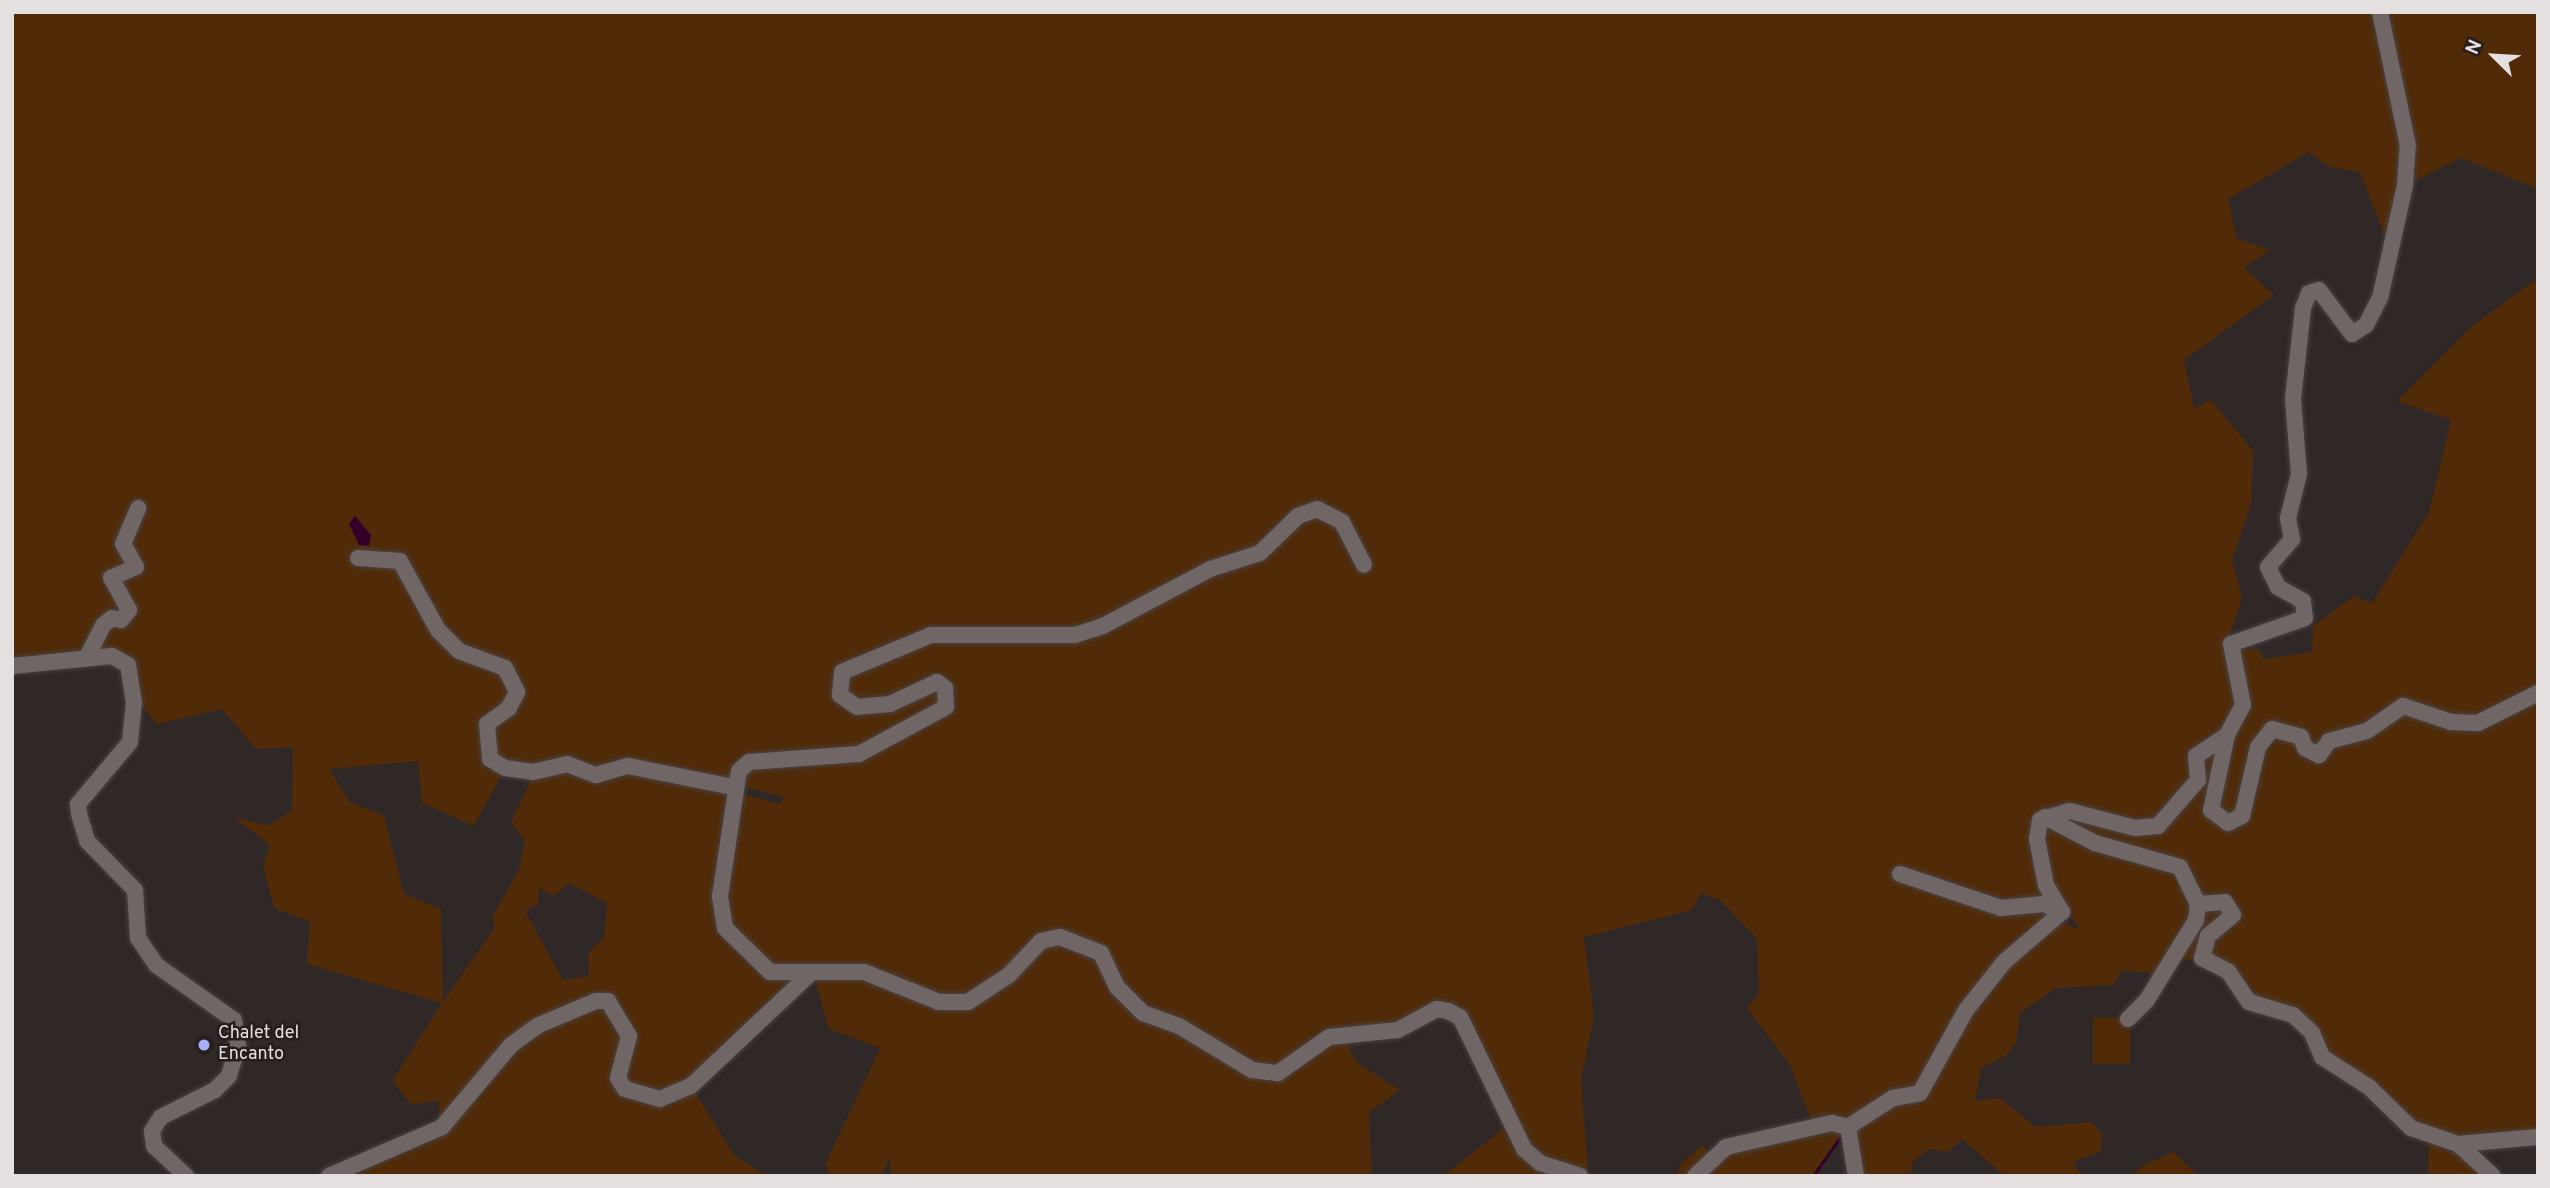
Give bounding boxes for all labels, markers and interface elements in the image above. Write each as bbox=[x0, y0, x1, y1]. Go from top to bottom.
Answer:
north arrow bbox=[2459, 21, 2529, 91]
text: N bbox=[2461, 36, 2489, 59]
place label: Chalet del Encanto bbox=[218, 1024, 299, 1066]
marker: Chalet del Encanto bbox=[196, 1037, 212, 1053]

